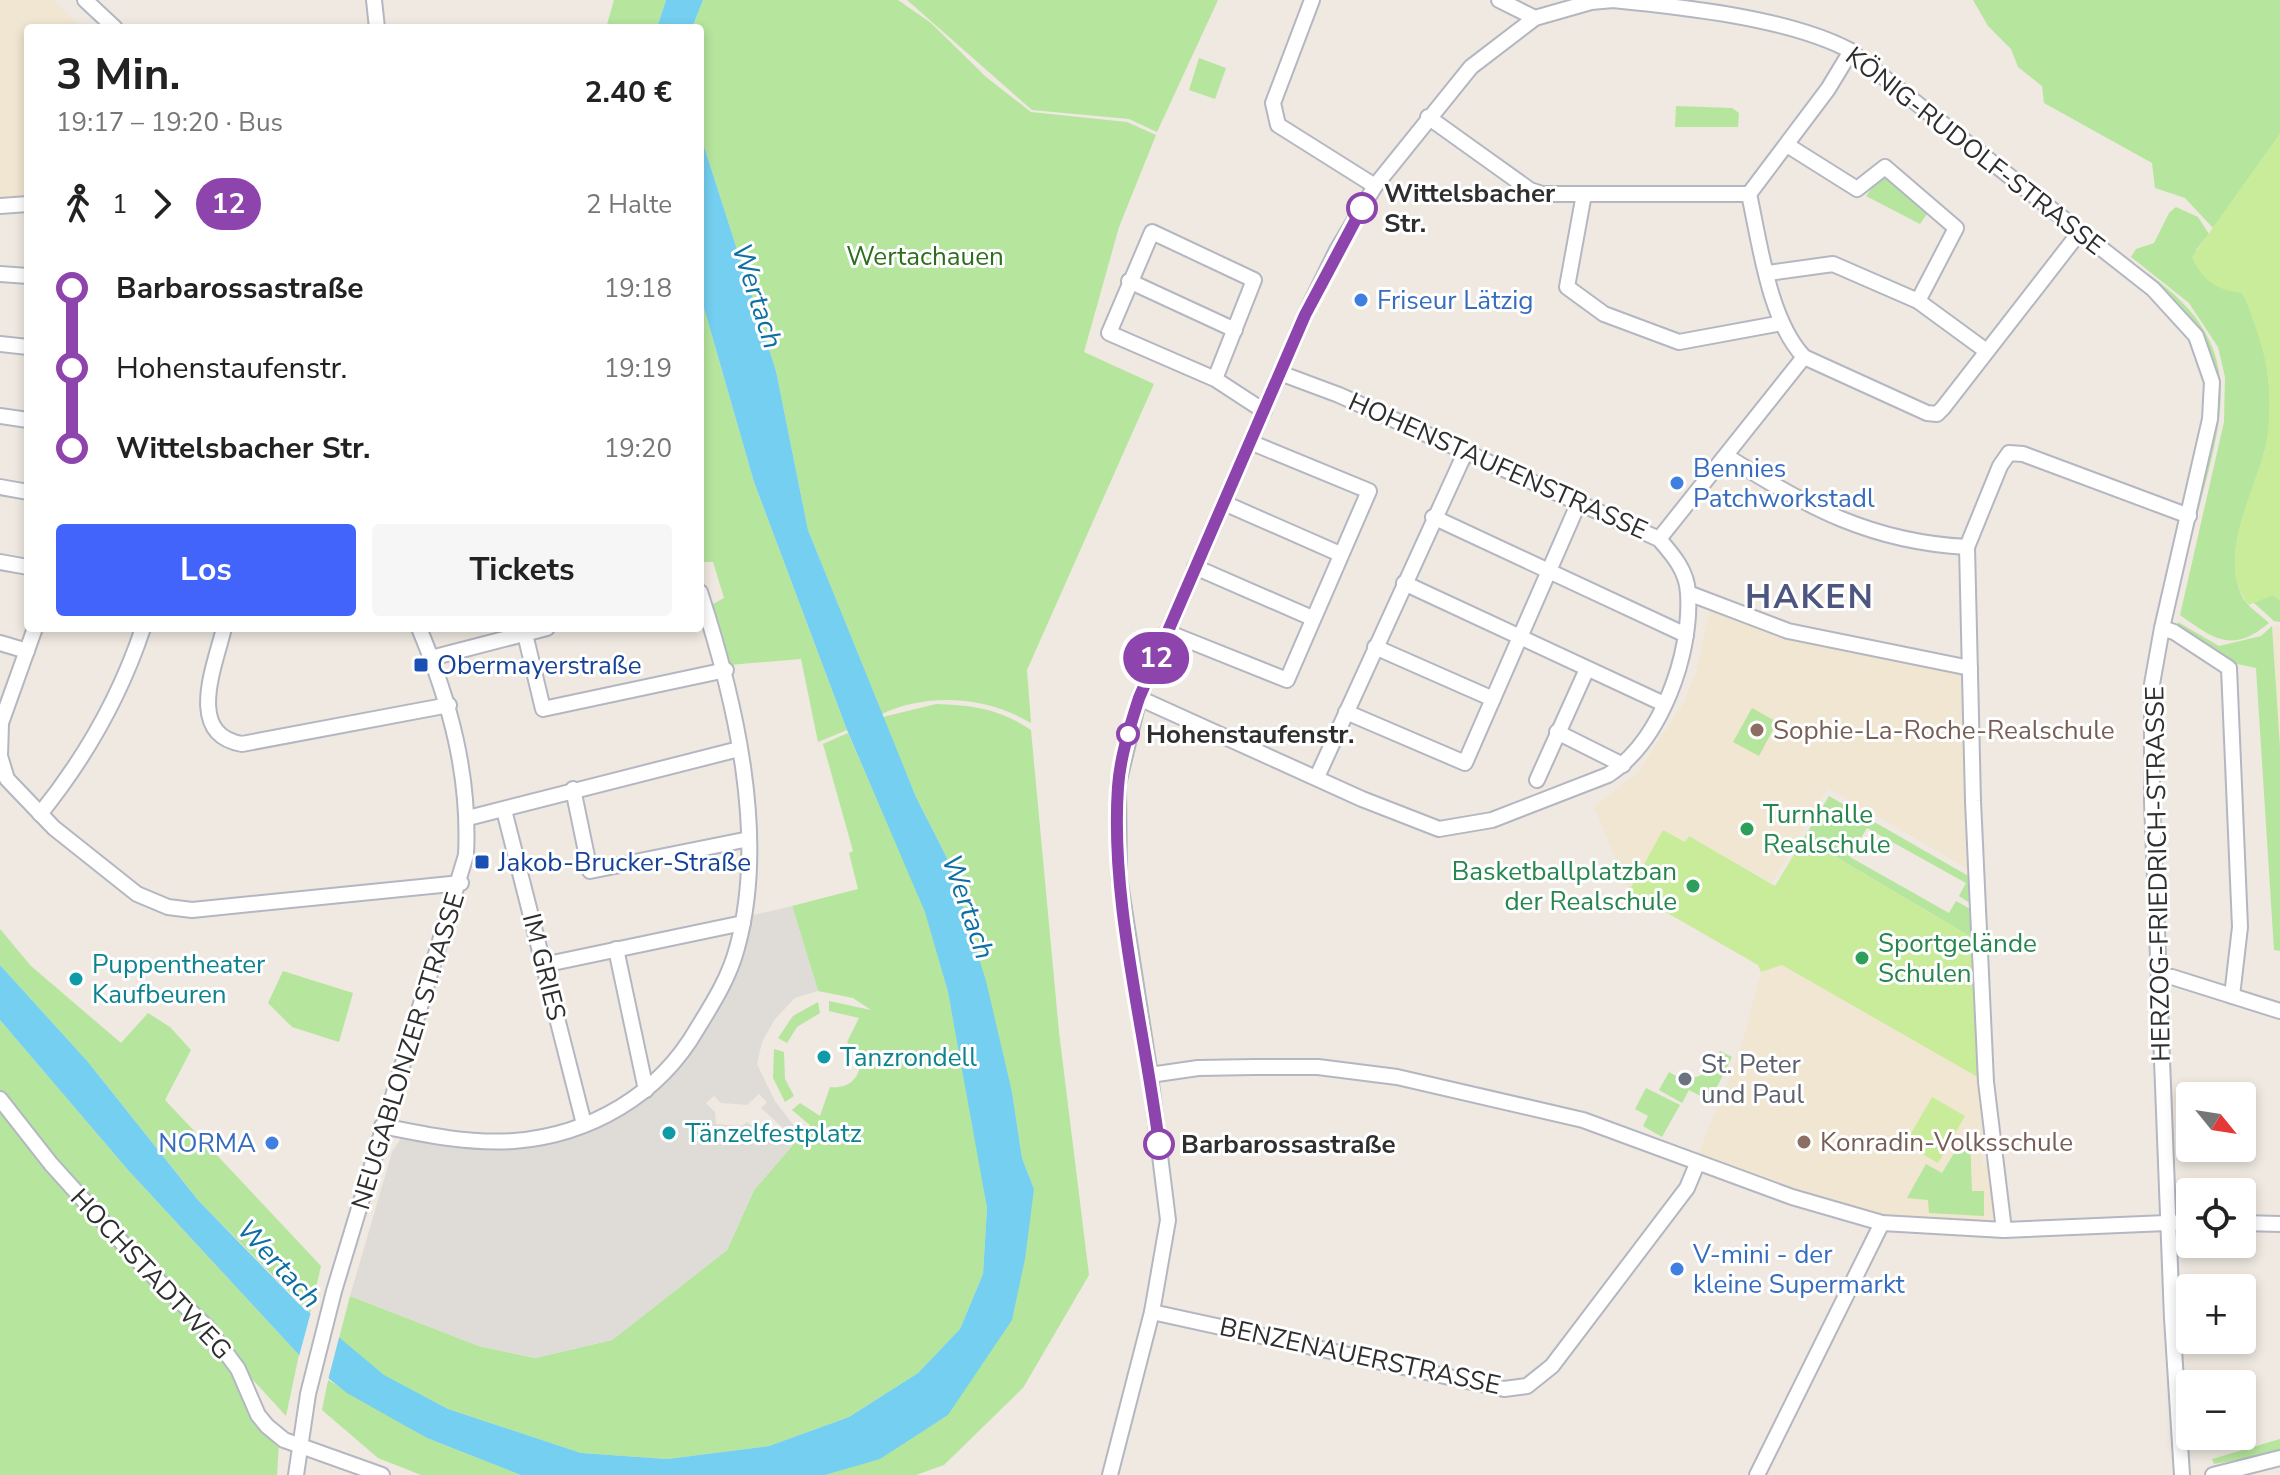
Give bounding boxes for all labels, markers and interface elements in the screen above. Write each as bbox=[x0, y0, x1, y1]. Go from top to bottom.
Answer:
street label: KÖNIG-RUDOLF-STRASSE bbox=[1838, 39, 2112, 263]
text: 3 Min. bbox=[56, 45, 180, 105]
text: 2.40 € bbox=[584, 72, 672, 113]
text: 19:17 – 19:20 · Bus bbox=[56, 105, 283, 140]
place label: Wittelsbacher Str. bbox=[1384, 176, 1556, 241]
icon: walk bbox=[56, 182, 100, 226]
icon: forward bbox=[140, 182, 184, 226]
text: 12 bbox=[212, 185, 245, 223]
text: 1 bbox=[112, 187, 128, 222]
text: 2 Halte bbox=[586, 187, 672, 222]
marker: Wittelsbacher Str. bbox=[1347, 193, 1377, 223]
water label: Wertach bbox=[722, 239, 792, 353]
park label: Wertachauen bbox=[846, 239, 1004, 274]
text: Barbarossastraße bbox=[116, 268, 364, 309]
text: 19:18 bbox=[604, 271, 672, 306]
place label: Friseur Lätzig bbox=[1377, 283, 1534, 318]
marker: Friseur Lätzig bbox=[1352, 291, 1370, 309]
text: Hohenstaufenstr. bbox=[116, 348, 347, 389]
text: 19:19 bbox=[604, 351, 672, 386]
street label: HOHENSTAUFENSTRASSE bbox=[1343, 384, 1653, 548]
text: Wittelsbacher Str. bbox=[116, 428, 370, 469]
text: 19:20 bbox=[604, 431, 672, 466]
place label: Bennies Patchworkstadl bbox=[1693, 451, 1875, 516]
marker: Bennies Patchworkstadl bbox=[1668, 474, 1686, 492]
button: Los bbox=[56, 524, 356, 616]
button: Tickets bbox=[372, 524, 672, 616]
district label: HAKEN bbox=[1745, 574, 1875, 620]
line badge: 12 bbox=[1120, 632, 1192, 684]
text: 12 bbox=[1139, 639, 1173, 677]
place label: Obermayerstraße bbox=[437, 648, 642, 683]
marker: Obermayerstraße bbox=[412, 656, 430, 674]
street label: HERZOG-FRIEDRICH-STRASSE bbox=[2137, 686, 2179, 1062]
place label: Sophie-La-Roche-Realschule bbox=[1773, 713, 2115, 748]
place label: Hohenstaufenstr. bbox=[1146, 717, 1354, 752]
marker: Sophie-La-Roche-Realschule bbox=[1748, 721, 1766, 739]
marker: Hohenstaufenstr. bbox=[1117, 723, 1139, 745]
place label: Turnhalle Realschule bbox=[1763, 797, 1891, 862]
marker: Turnhalle Realschule bbox=[1738, 820, 1756, 838]
place label: Jakob-Brucker-Straße bbox=[497, 845, 751, 880]
water label: Wertach bbox=[932, 850, 1004, 964]
marker: Jakob-Brucker-Straße bbox=[473, 853, 491, 871]
place label: Basketballplatzban der Realschule bbox=[1452, 854, 1677, 919]
marker: Basketballplatzban der Realschule bbox=[1684, 877, 1702, 895]
street label: NEUGABLONZER STRASSE bbox=[343, 888, 473, 1214]
street label: IM GRIES bbox=[514, 910, 574, 1024]
place label: Sportgelände Schulen bbox=[1878, 926, 2037, 991]
place label: Puppentheater Kaufbeuren bbox=[92, 947, 266, 1012]
marker: Sportgelände Schulen bbox=[1853, 949, 1871, 967]
marker: Puppentheater Kaufbeuren bbox=[67, 970, 85, 988]
place label: Tanzrondell bbox=[840, 1040, 977, 1075]
place label: St. Peter und Paul bbox=[1701, 1047, 1804, 1112]
marker: Tanzrondell bbox=[815, 1048, 833, 1066]
marker: St. Peter und Paul bbox=[1676, 1070, 1694, 1088]
north arrow bbox=[2176, 1082, 2256, 1162]
map controls bbox=[2176, 1082, 2256, 1450]
place label: Tänzelfestplatz bbox=[685, 1116, 862, 1151]
marker: Tänzelfestplatz bbox=[660, 1124, 678, 1142]
place label: Konradin-Volksschule bbox=[1820, 1125, 2073, 1160]
place label: NORMA bbox=[158, 1126, 256, 1161]
place label: Barbarossastraße bbox=[1181, 1127, 1396, 1162]
marker: Barbarossastraße bbox=[1144, 1129, 1174, 1159]
marker: Konradin-Volksschule bbox=[1795, 1133, 1813, 1151]
marker: NORMA bbox=[263, 1134, 281, 1152]
button: locate bbox=[2176, 1178, 2256, 1258]
street label: HOCHSTADTWEG bbox=[63, 1181, 239, 1367]
water label: Wertach bbox=[228, 1211, 330, 1317]
place label: V-mini - der kleine Supermarkt bbox=[1692, 1237, 1906, 1302]
marker: V-mini - der kleine Supermarkt bbox=[1668, 1260, 1686, 1278]
button: + bbox=[2176, 1274, 2256, 1354]
street label: BENZENAUERSTRASSE bbox=[1216, 1309, 1504, 1403]
button: − bbox=[2176, 1370, 2256, 1450]

